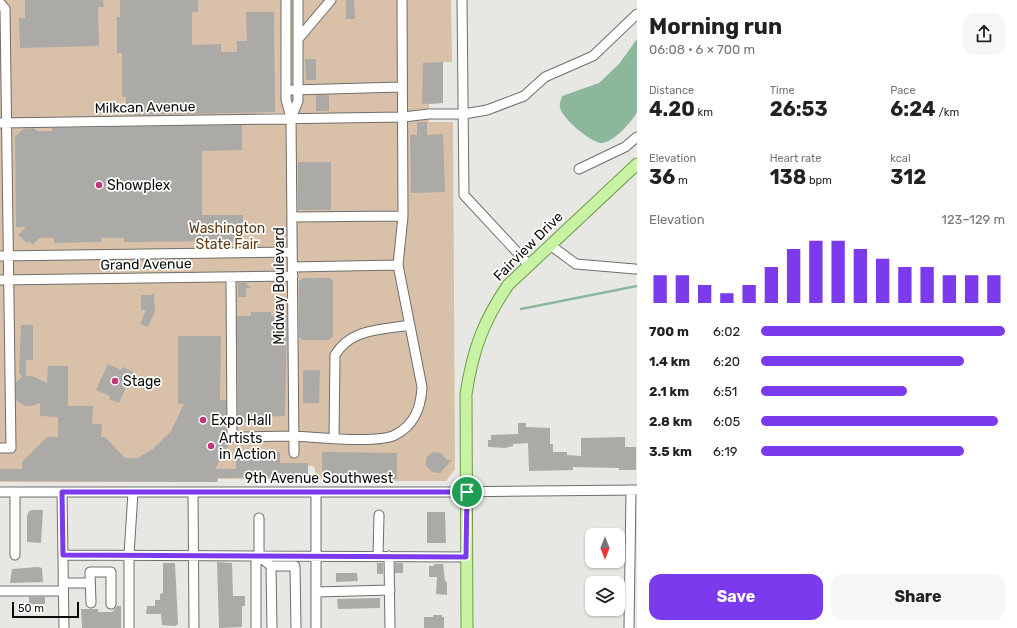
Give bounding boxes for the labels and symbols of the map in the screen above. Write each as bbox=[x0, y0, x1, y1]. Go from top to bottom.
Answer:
street label: Milkcan Avenue bbox=[94, 98, 196, 117]
place label: Showplex bbox=[107, 177, 171, 194]
marker: Showplex bbox=[94, 180, 104, 190]
street label: Fairview Drive bbox=[490, 208, 567, 285]
park label: Washington State Fair bbox=[189, 220, 265, 253]
street label: Midway Boulevard bbox=[271, 227, 288, 345]
street label: Grand Avenue bbox=[100, 255, 192, 274]
place label: Stage bbox=[123, 373, 161, 390]
marker: Stage bbox=[110, 376, 120, 386]
place label: Expo Hall bbox=[211, 412, 271, 429]
marker: Expo Hall bbox=[198, 415, 208, 425]
place label: Artists in Action bbox=[219, 430, 276, 463]
marker: Artists in Action bbox=[206, 441, 216, 451]
street label: 9th Avenue Southwest bbox=[245, 470, 394, 487]
pin bbox=[450, 475, 484, 509]
north arrow bbox=[585, 528, 625, 568]
scale bar bbox=[12, 600, 79, 619]

